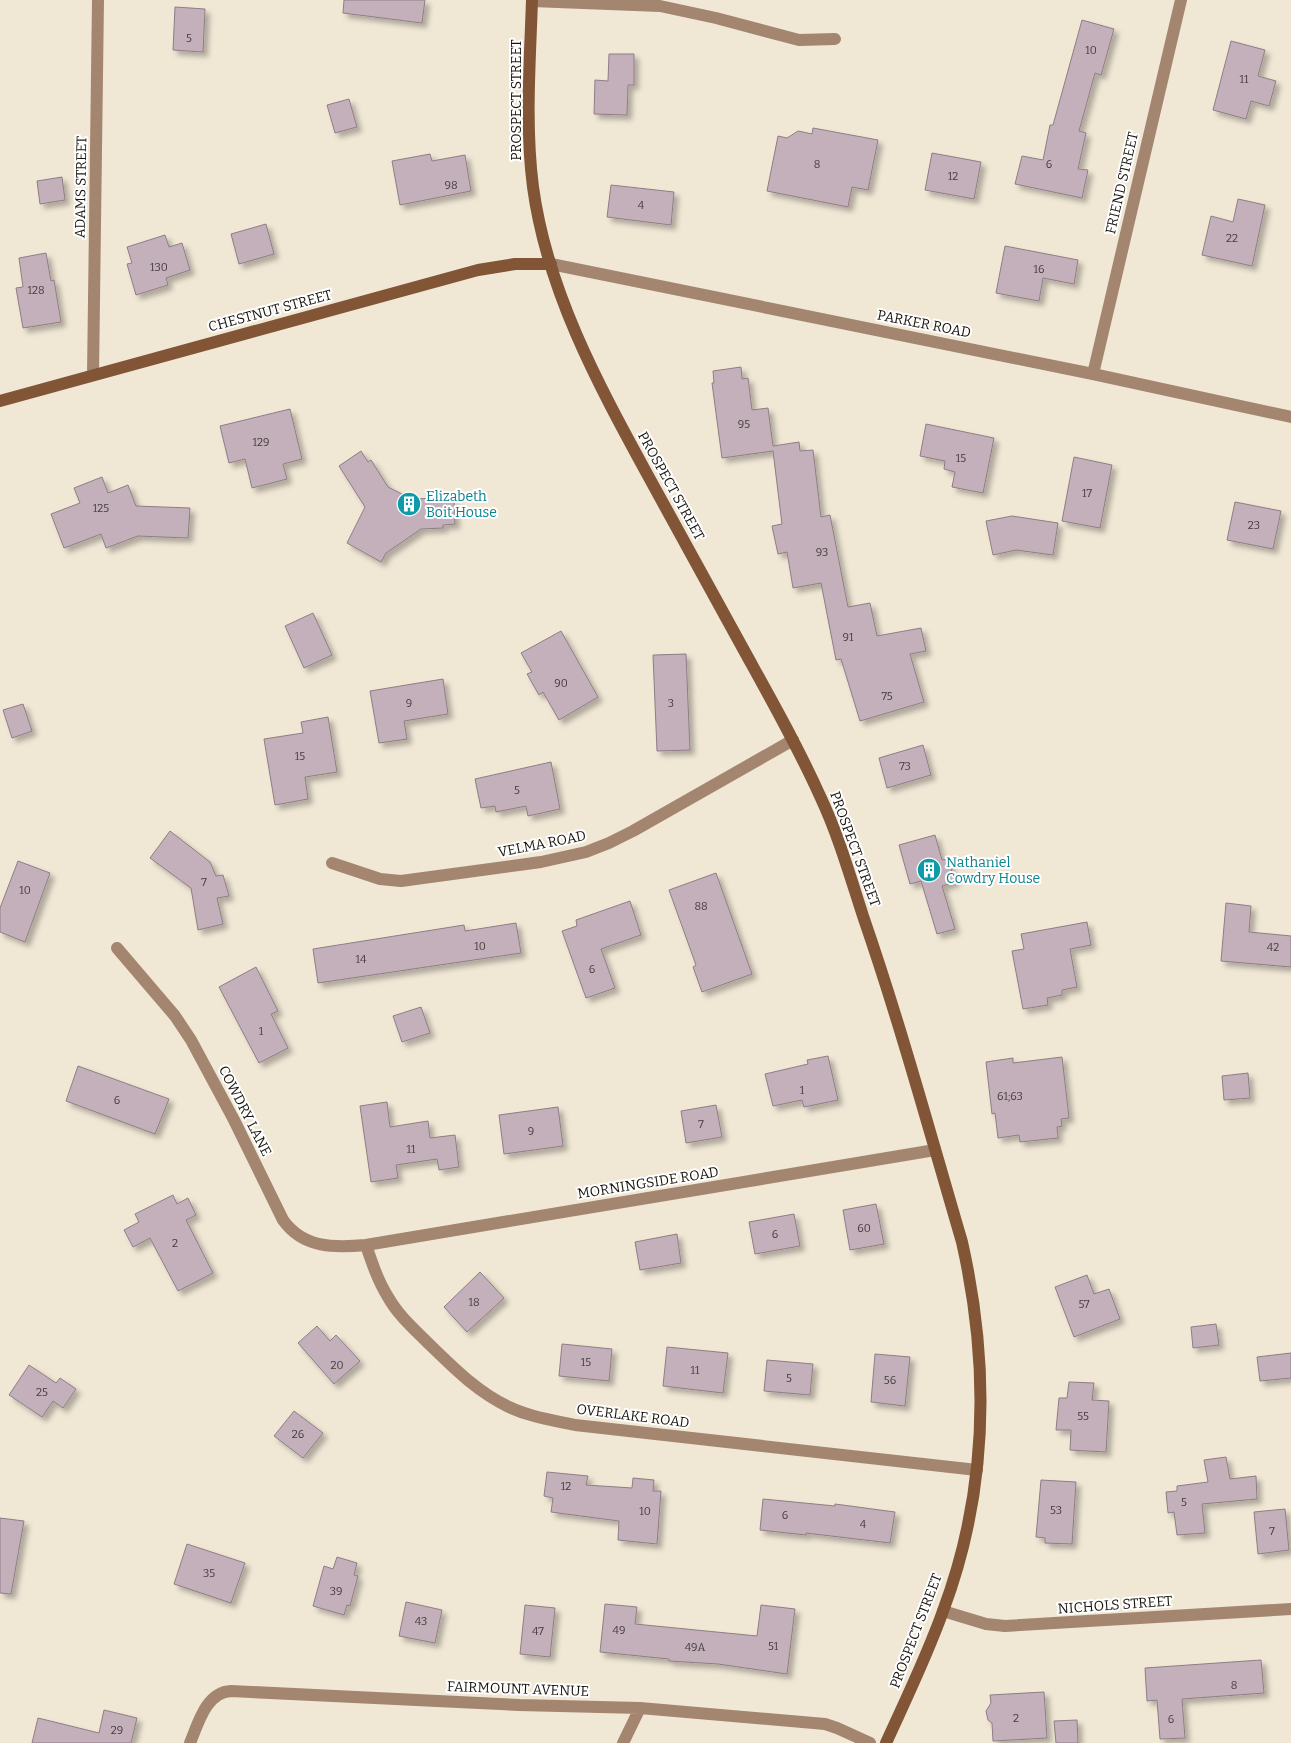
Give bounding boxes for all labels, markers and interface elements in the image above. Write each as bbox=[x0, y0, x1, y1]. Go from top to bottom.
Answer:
house number: 5 bbox=[186, 32, 192, 45]
street label: PROSPECT STREET bbox=[508, 39, 525, 161]
house number: 10 bbox=[1085, 44, 1097, 57]
house number: 11 bbox=[1240, 73, 1249, 86]
street label: FRIEND STREET bbox=[1102, 130, 1142, 236]
street label: ADAMS STREET bbox=[72, 136, 90, 238]
house number: 8 bbox=[814, 158, 820, 171]
house number: 6 bbox=[1046, 158, 1052, 171]
house number: 12 bbox=[948, 170, 958, 183]
house number: 98 bbox=[444, 179, 458, 192]
house number: 4 bbox=[638, 199, 645, 212]
house number: 22 bbox=[1226, 232, 1238, 245]
house number: 130 bbox=[150, 261, 168, 274]
house number: 16 bbox=[1034, 263, 1044, 276]
house number: 128 bbox=[27, 284, 45, 297]
street label: CHESTNUT STREET bbox=[206, 286, 334, 336]
street label: PARKER ROAD bbox=[876, 307, 972, 341]
house number: 95 bbox=[738, 418, 750, 431]
street label: PROSPECT STREET bbox=[634, 429, 708, 543]
house number: 129 bbox=[253, 436, 269, 449]
house number: 15 bbox=[956, 452, 966, 465]
house number: 17 bbox=[1082, 487, 1092, 500]
place label: Elizabeth Boit House bbox=[426, 488, 497, 521]
building icon: Elizabeth Boit House bbox=[396, 491, 422, 517]
house number: 125 bbox=[93, 502, 109, 515]
house number: 23 bbox=[1248, 519, 1260, 532]
house number: 93 bbox=[816, 546, 828, 559]
house number: 91 bbox=[843, 631, 854, 644]
house number: 90 bbox=[554, 677, 568, 690]
house number: 75 bbox=[881, 690, 893, 703]
house number: 9 bbox=[406, 697, 412, 710]
house number: 3 bbox=[668, 697, 674, 710]
house number: 15 bbox=[295, 750, 305, 763]
house number: 73 bbox=[899, 760, 911, 773]
house number: 5 bbox=[514, 784, 520, 797]
street label: PROSPECT STREET bbox=[826, 789, 884, 909]
street label: VELMA ROAD bbox=[497, 827, 587, 861]
place label: Nathaniel Cowdry House bbox=[946, 854, 1040, 887]
building icon: Nathaniel Cowdry House bbox=[916, 857, 942, 883]
house number: 7 bbox=[201, 876, 207, 889]
house number: 10 bbox=[19, 884, 31, 897]
house number: 88 bbox=[694, 900, 708, 913]
house number: 10 bbox=[474, 940, 486, 953]
house number: 42 bbox=[1267, 941, 1279, 954]
house number: 14 bbox=[356, 953, 367, 966]
house number: 6 bbox=[589, 963, 595, 976]
house number: 1 bbox=[259, 1025, 264, 1038]
street label: COWDRY LANE bbox=[215, 1063, 275, 1159]
house number: 1 bbox=[800, 1084, 805, 1097]
house number: 61;63 bbox=[997, 1090, 1023, 1103]
house number: 6 bbox=[114, 1094, 120, 1107]
house number: 7 bbox=[698, 1118, 704, 1131]
house number: 9 bbox=[528, 1125, 534, 1138]
house number: 11 bbox=[407, 1143, 416, 1156]
street label: MORNINGSIDE ROAD bbox=[576, 1163, 720, 1203]
house number: 60 bbox=[857, 1222, 871, 1235]
house number: 6 bbox=[772, 1228, 778, 1241]
house number: 2 bbox=[172, 1237, 178, 1250]
house number: 18 bbox=[468, 1296, 480, 1309]
house number: 57 bbox=[1078, 1298, 1090, 1311]
house number: 15 bbox=[581, 1356, 591, 1369]
house number: 20 bbox=[330, 1359, 344, 1372]
house number: 11 bbox=[691, 1364, 700, 1377]
house number: 5 bbox=[786, 1372, 792, 1385]
house number: 56 bbox=[884, 1374, 896, 1387]
house number: 25 bbox=[36, 1386, 48, 1399]
street label: OVERLAKE ROAD bbox=[576, 1401, 690, 1431]
house number: 55 bbox=[1077, 1410, 1089, 1423]
house number: 26 bbox=[292, 1428, 304, 1441]
house number: 12 bbox=[561, 1480, 571, 1493]
house number: 5 bbox=[1181, 1496, 1187, 1509]
house number: 53 bbox=[1050, 1504, 1062, 1517]
house number: 10 bbox=[639, 1505, 651, 1518]
house number: 6 bbox=[782, 1509, 788, 1522]
house number: 4 bbox=[860, 1518, 867, 1531]
house number: 7 bbox=[1269, 1525, 1275, 1538]
house number: 35 bbox=[203, 1567, 215, 1580]
street label: PROSPECT STREET bbox=[886, 1571, 946, 1691]
house number: 39 bbox=[330, 1585, 342, 1598]
street label: NICHOLS STREET bbox=[1057, 1593, 1173, 1617]
house number: 43 bbox=[415, 1615, 427, 1628]
house number: 49 bbox=[613, 1624, 625, 1637]
house number: 47 bbox=[532, 1625, 544, 1638]
house number: 51 bbox=[768, 1640, 779, 1653]
house number: 49A bbox=[685, 1641, 706, 1654]
street label: FAIRMOUNT AVENUE bbox=[447, 1678, 589, 1700]
house number: 8 bbox=[1231, 1679, 1237, 1692]
house number: 2 bbox=[1013, 1712, 1019, 1725]
house number: 6 bbox=[1168, 1713, 1174, 1726]
house number: 29 bbox=[111, 1724, 123, 1737]

